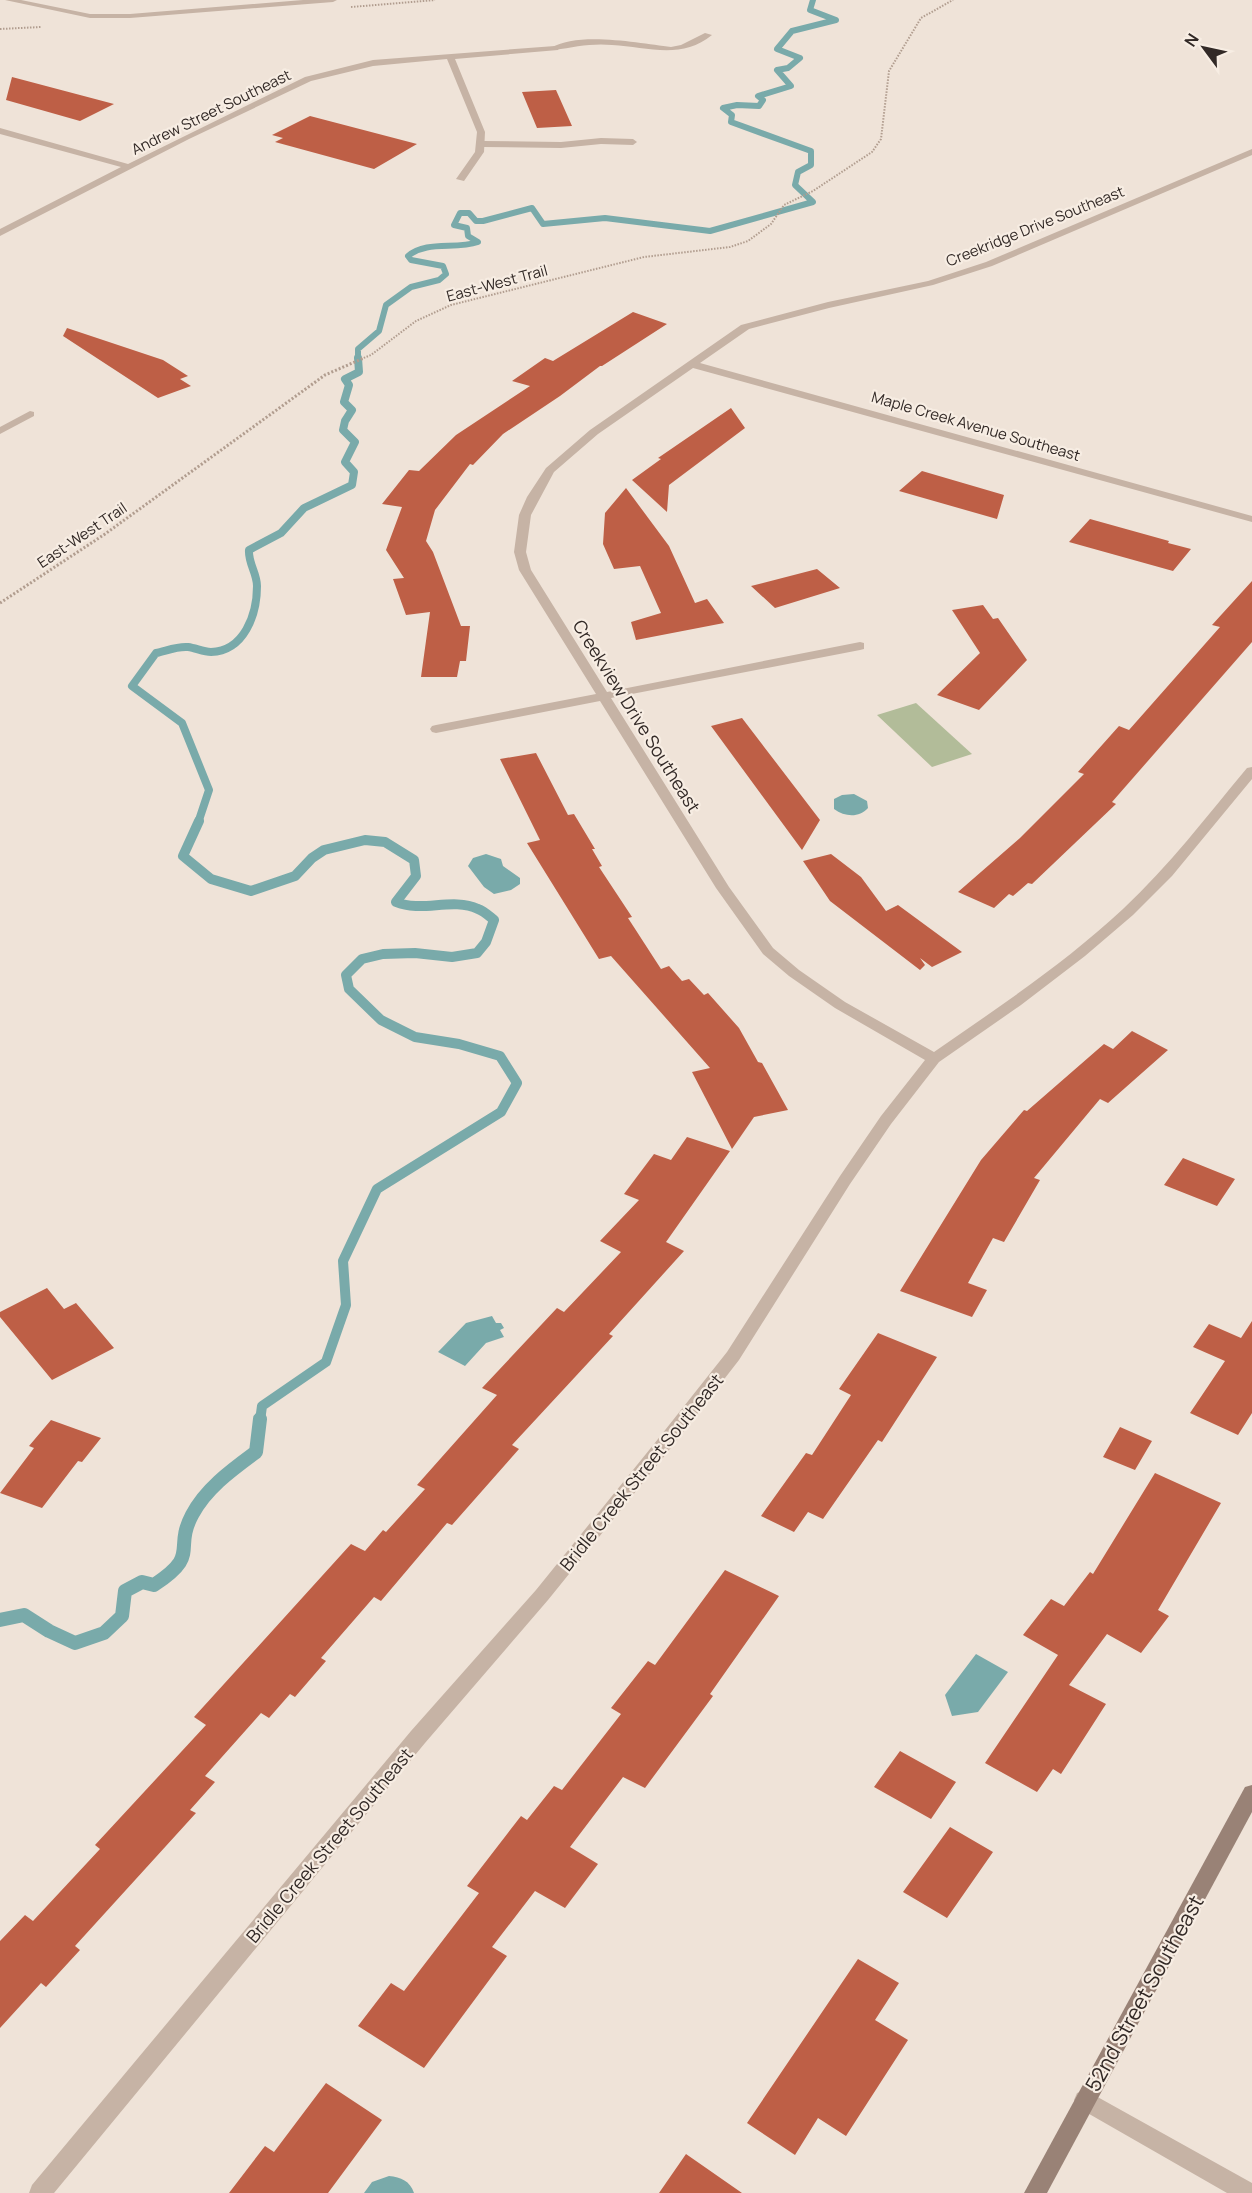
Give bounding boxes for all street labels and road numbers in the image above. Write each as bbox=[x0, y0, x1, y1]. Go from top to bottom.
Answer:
street label: Andrew Street Southeast bbox=[128, 64, 294, 160]
street label: Creekridge Drive Southeast bbox=[943, 181, 1127, 271]
street label: East-West Trail bbox=[444, 259, 550, 307]
street label: Maple Creek Avenue Southeast bbox=[869, 386, 1083, 466]
street label: East-West Trail bbox=[33, 497, 131, 573]
street label: Creekview Drive Southeast bbox=[568, 615, 706, 817]
street label: Bridle Creek Street Southeast bbox=[554, 1368, 728, 1576]
street label: Bridle Creek Street Southeast bbox=[240, 1743, 418, 1947]
street label: 52nd Street Southeast bbox=[1078, 1890, 1210, 2096]

